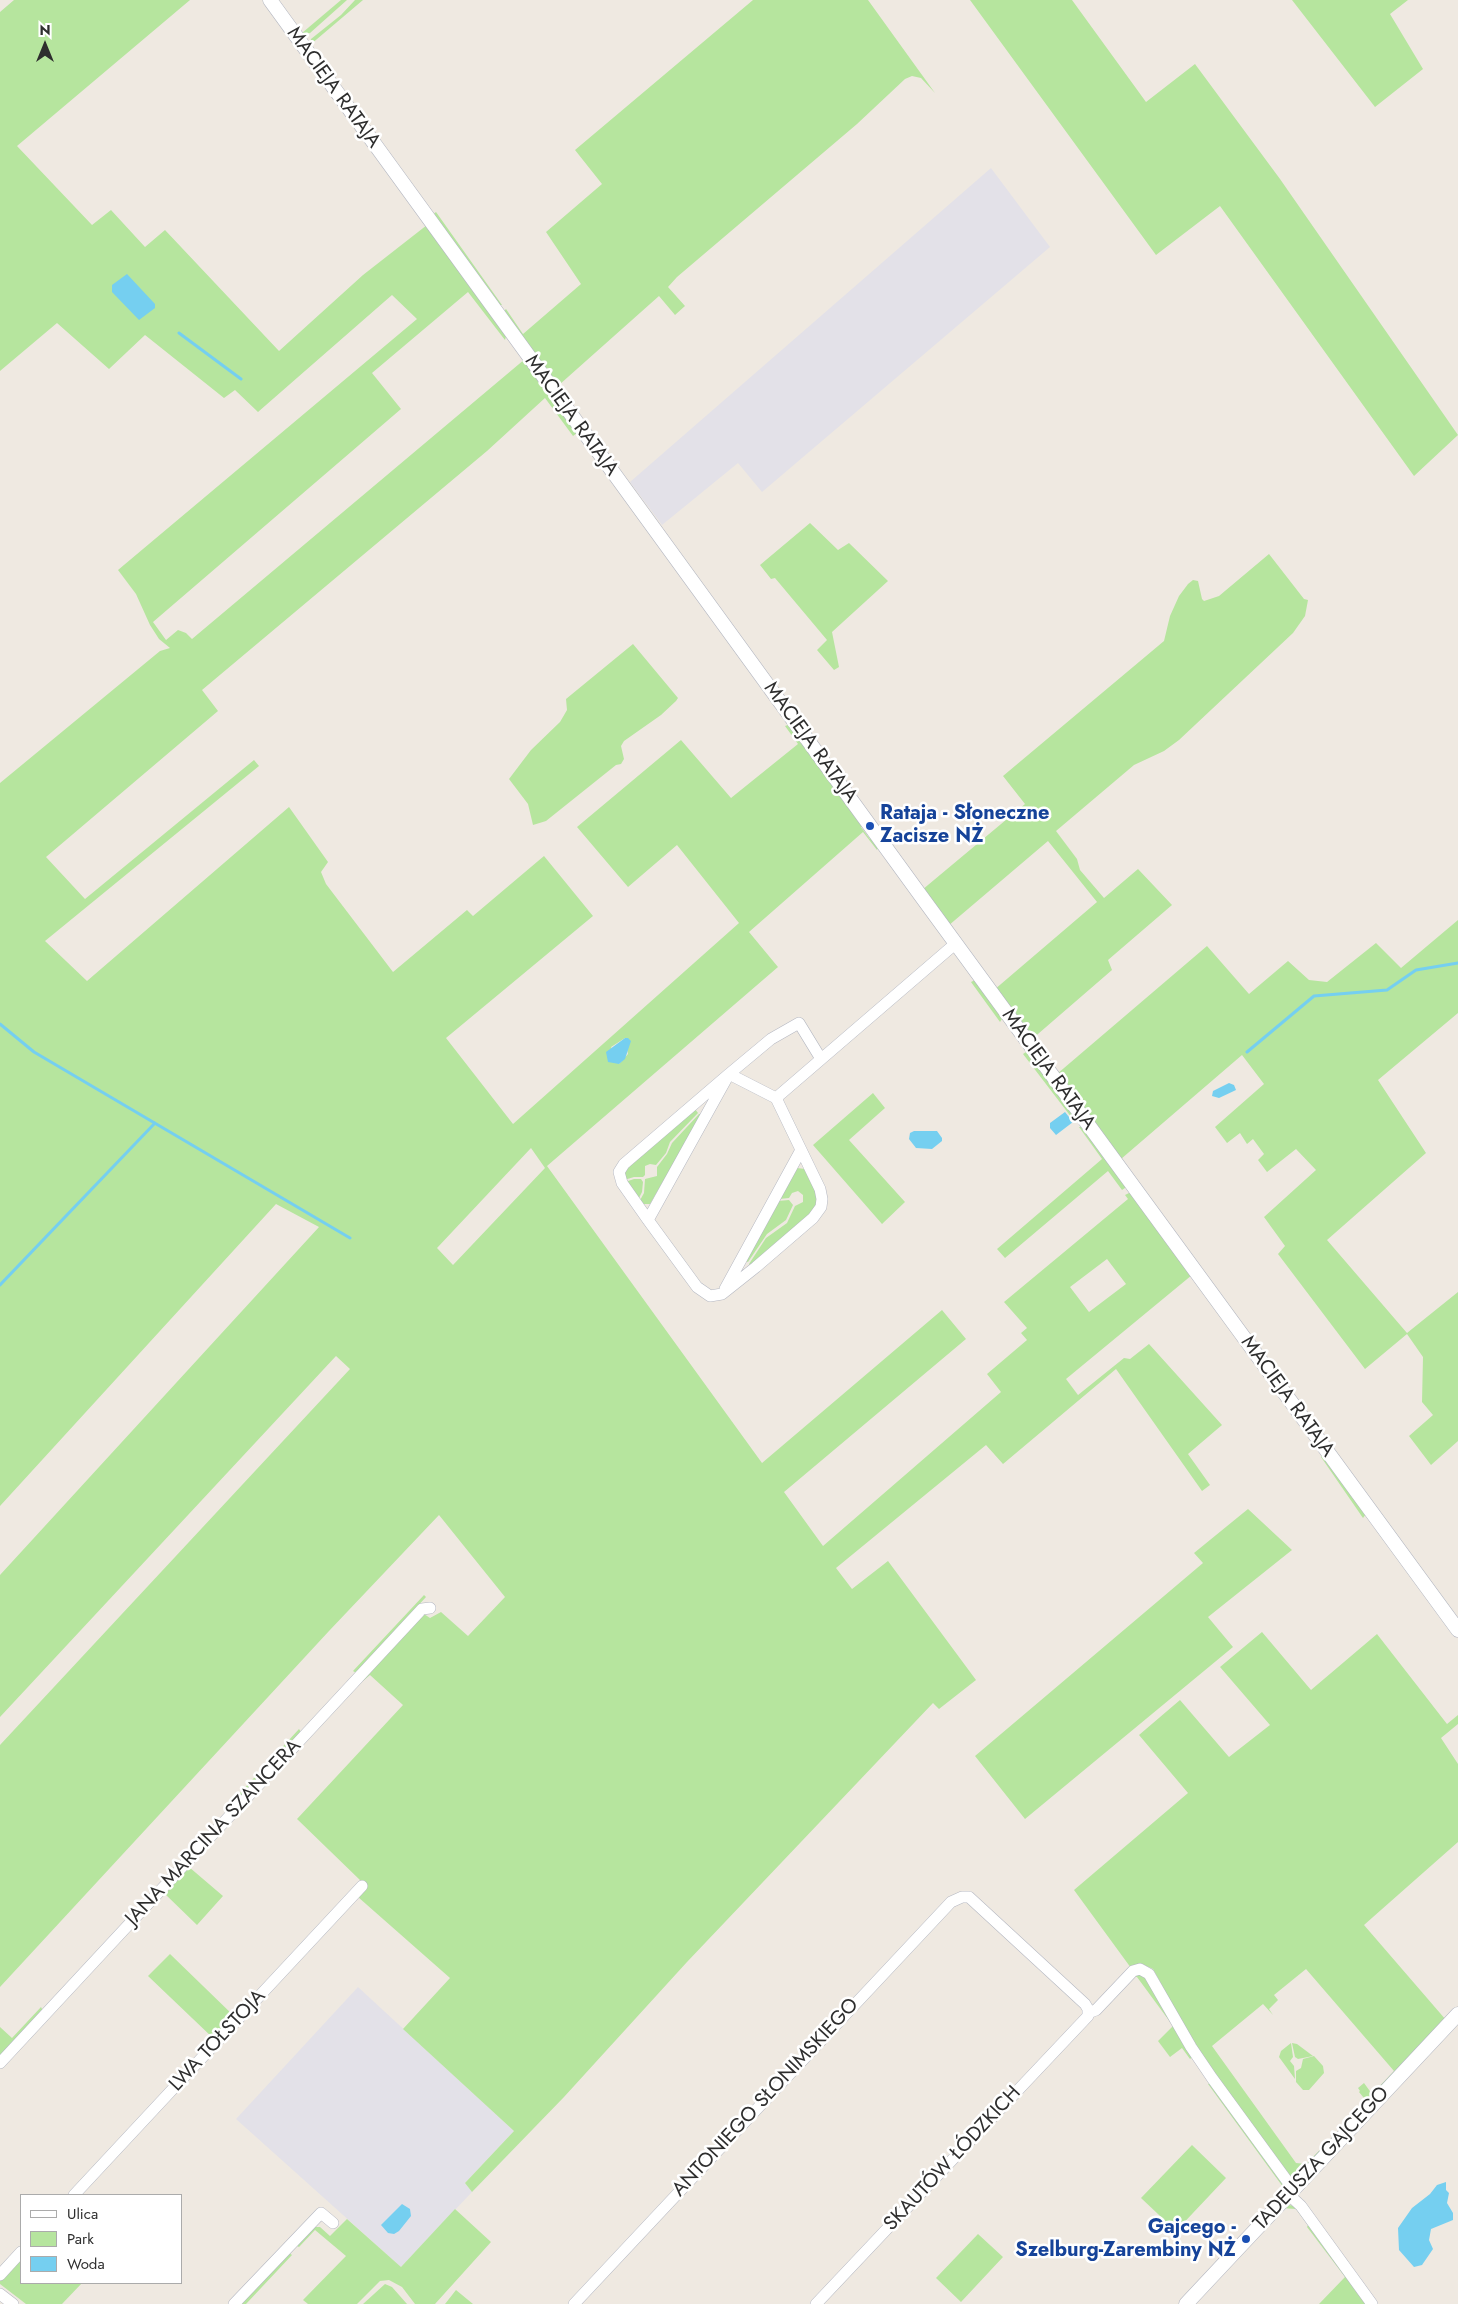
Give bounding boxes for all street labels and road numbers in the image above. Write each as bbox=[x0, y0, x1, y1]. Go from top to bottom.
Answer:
street label: MACIEJA RATAJA bbox=[281, 23, 385, 153]
street label: MACIEJA RATAJA bbox=[519, 351, 623, 481]
street label: MACIEJA RATAJA bbox=[758, 678, 862, 808]
street label: MACIEJA RATAJA bbox=[996, 1005, 1100, 1135]
street label: MACIEJA RATAJA bbox=[1235, 1332, 1339, 1462]
street label: JANA MARCINA SZANCERA bbox=[121, 1735, 307, 1931]
street label: LWA TOŁSTOJA bbox=[165, 1985, 271, 2097]
street label: ANTONIEGO SŁONIMSKIEGO bbox=[668, 1994, 864, 2202]
street label: SKAUTÓW ŁÓDZKICH bbox=[880, 2081, 1026, 2237]
street label: TADEUSZA GAJCEGO bbox=[1249, 2082, 1395, 2236]

